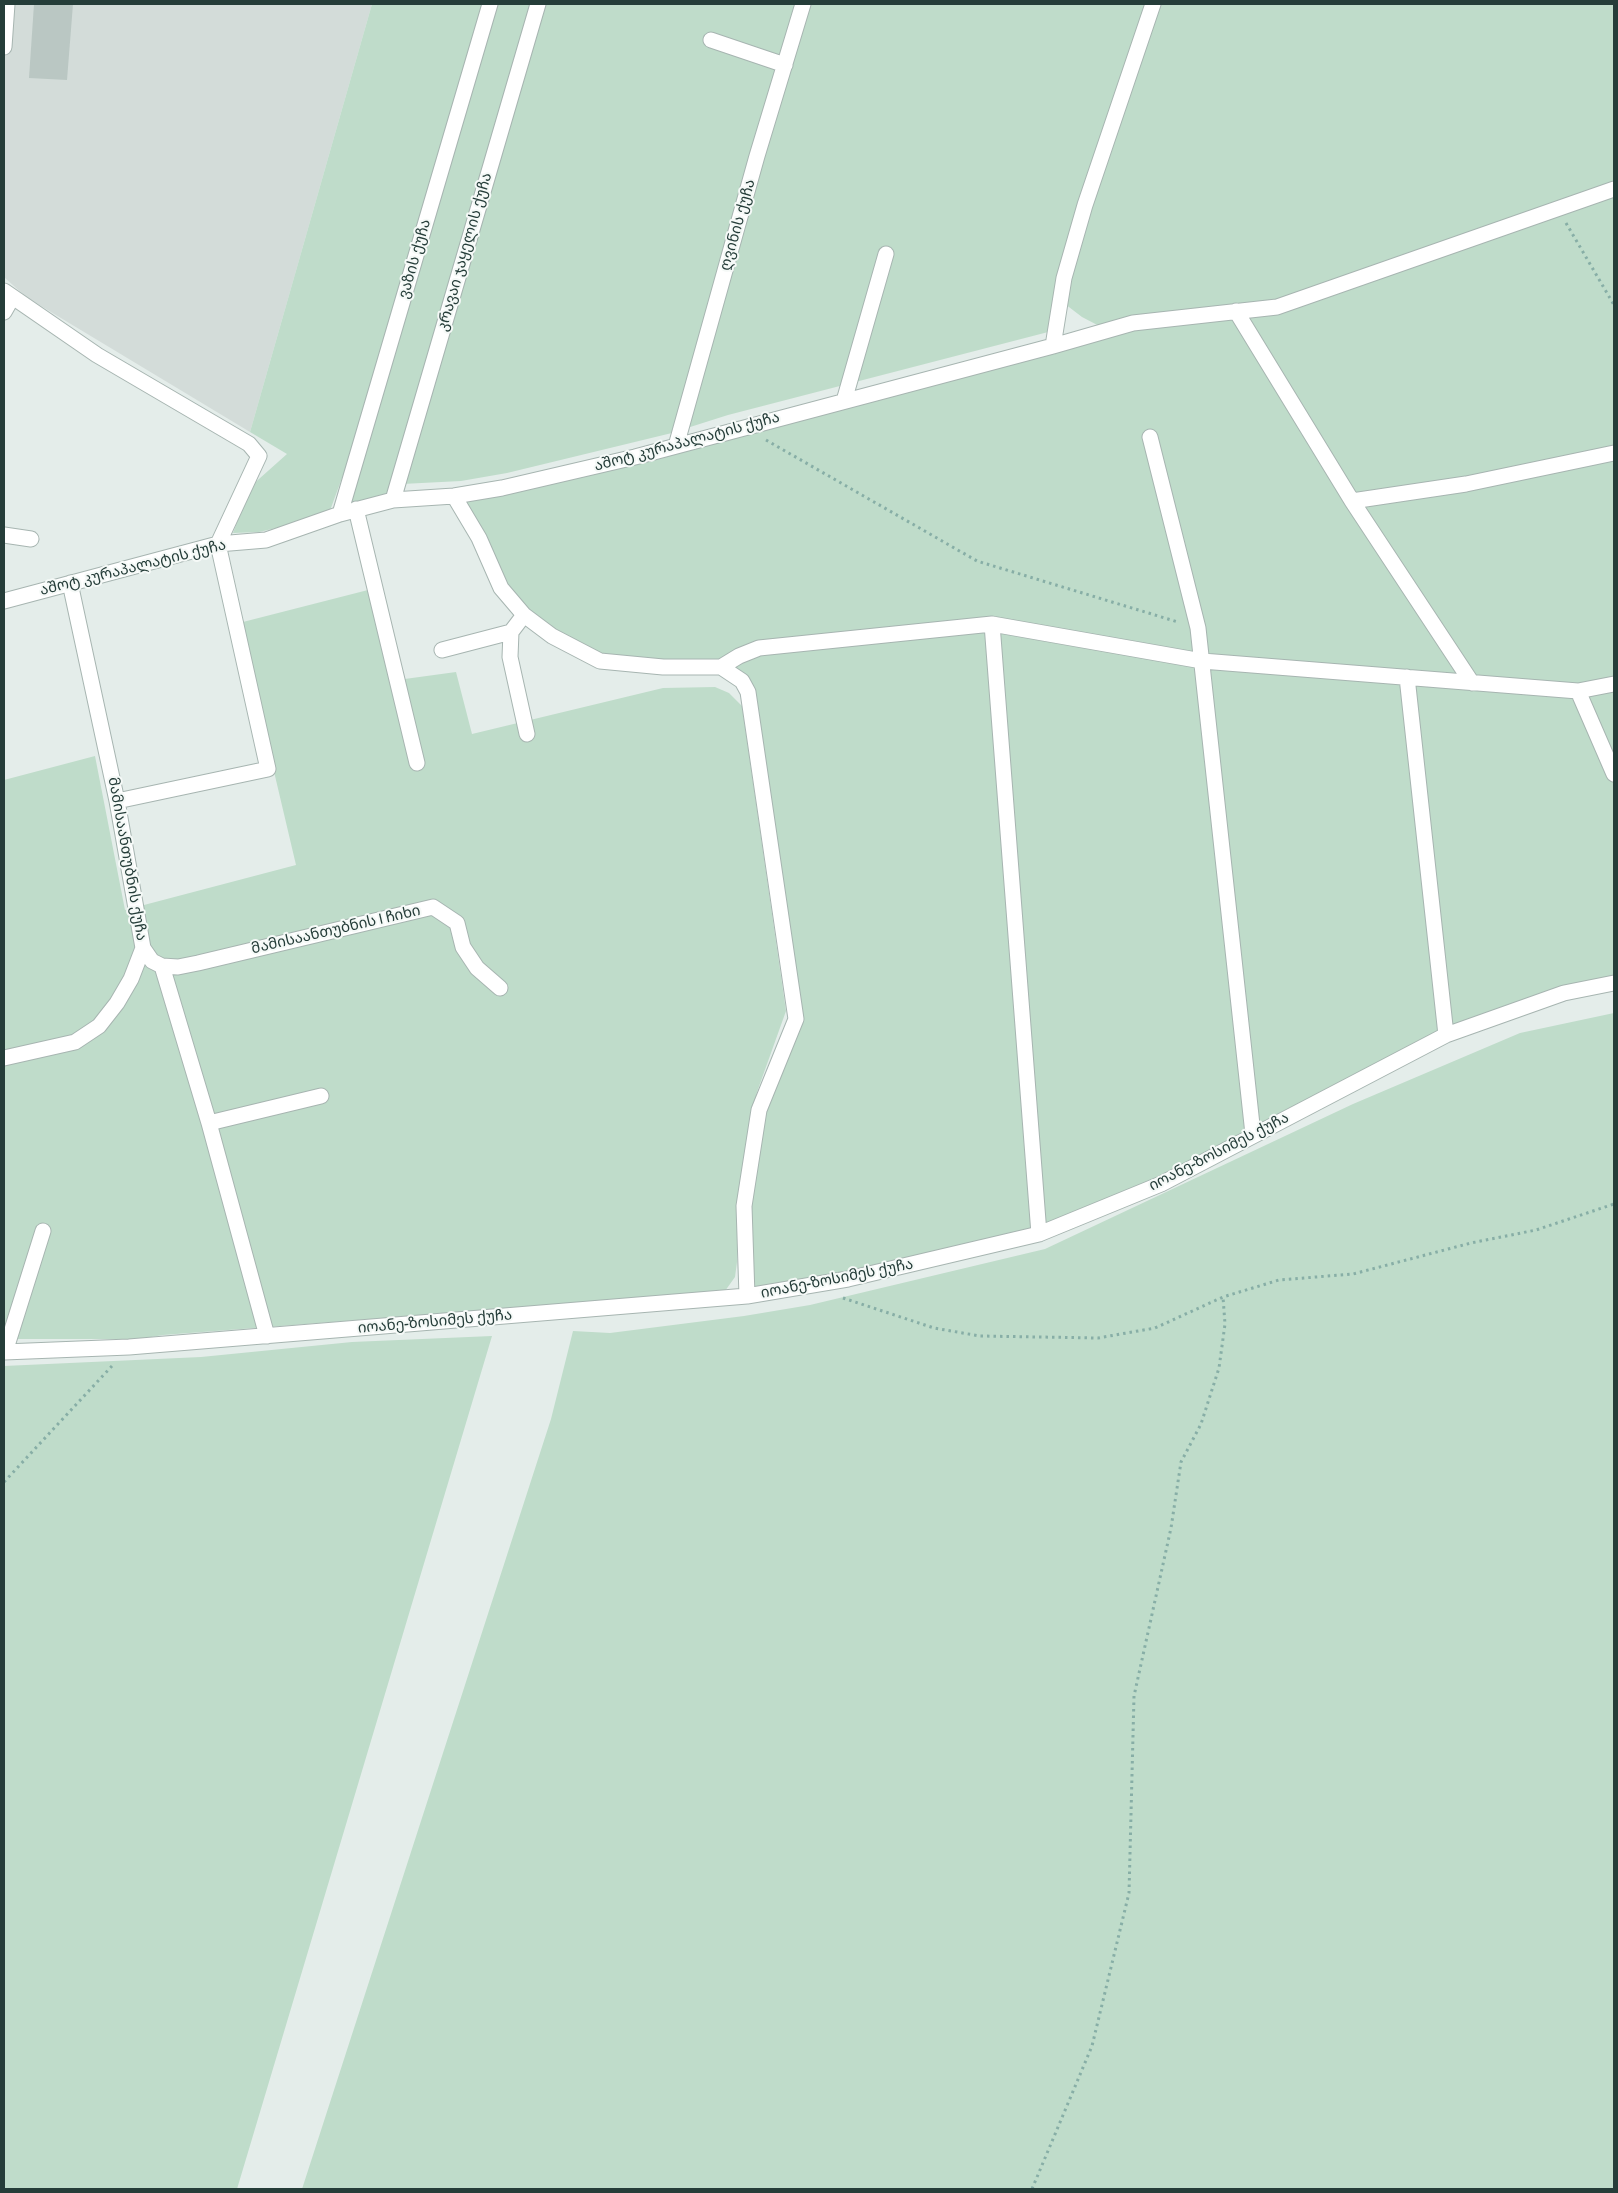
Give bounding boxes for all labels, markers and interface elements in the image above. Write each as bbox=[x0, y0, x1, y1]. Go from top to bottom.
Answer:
street label: კრავაი ჯაყელის ქუჩა bbox=[434, 171, 496, 333]
street label: ღვინის ქუჩა bbox=[716, 177, 760, 273]
street label: ვაზის ქუჩა bbox=[395, 217, 435, 301]
street label: აშოტ კურაპალატის ქუჩა bbox=[592, 409, 782, 475]
street label: აშოტ კურაპალატის ქუჩა bbox=[38, 536, 228, 600]
street label: მამისაანთუბნის ქუჩა bbox=[104, 776, 150, 942]
street label: მამისაანთუბნის I ჩიხი bbox=[250, 902, 422, 958]
street label: იოანე-ზოსიმეს ქუჩა bbox=[1146, 1109, 1292, 1195]
street label: იოანე-ზოსიმეს ქუჩა bbox=[759, 1255, 915, 1303]
street label: იოანე-ზოსიმეს ქუჩა bbox=[357, 1306, 513, 1338]

